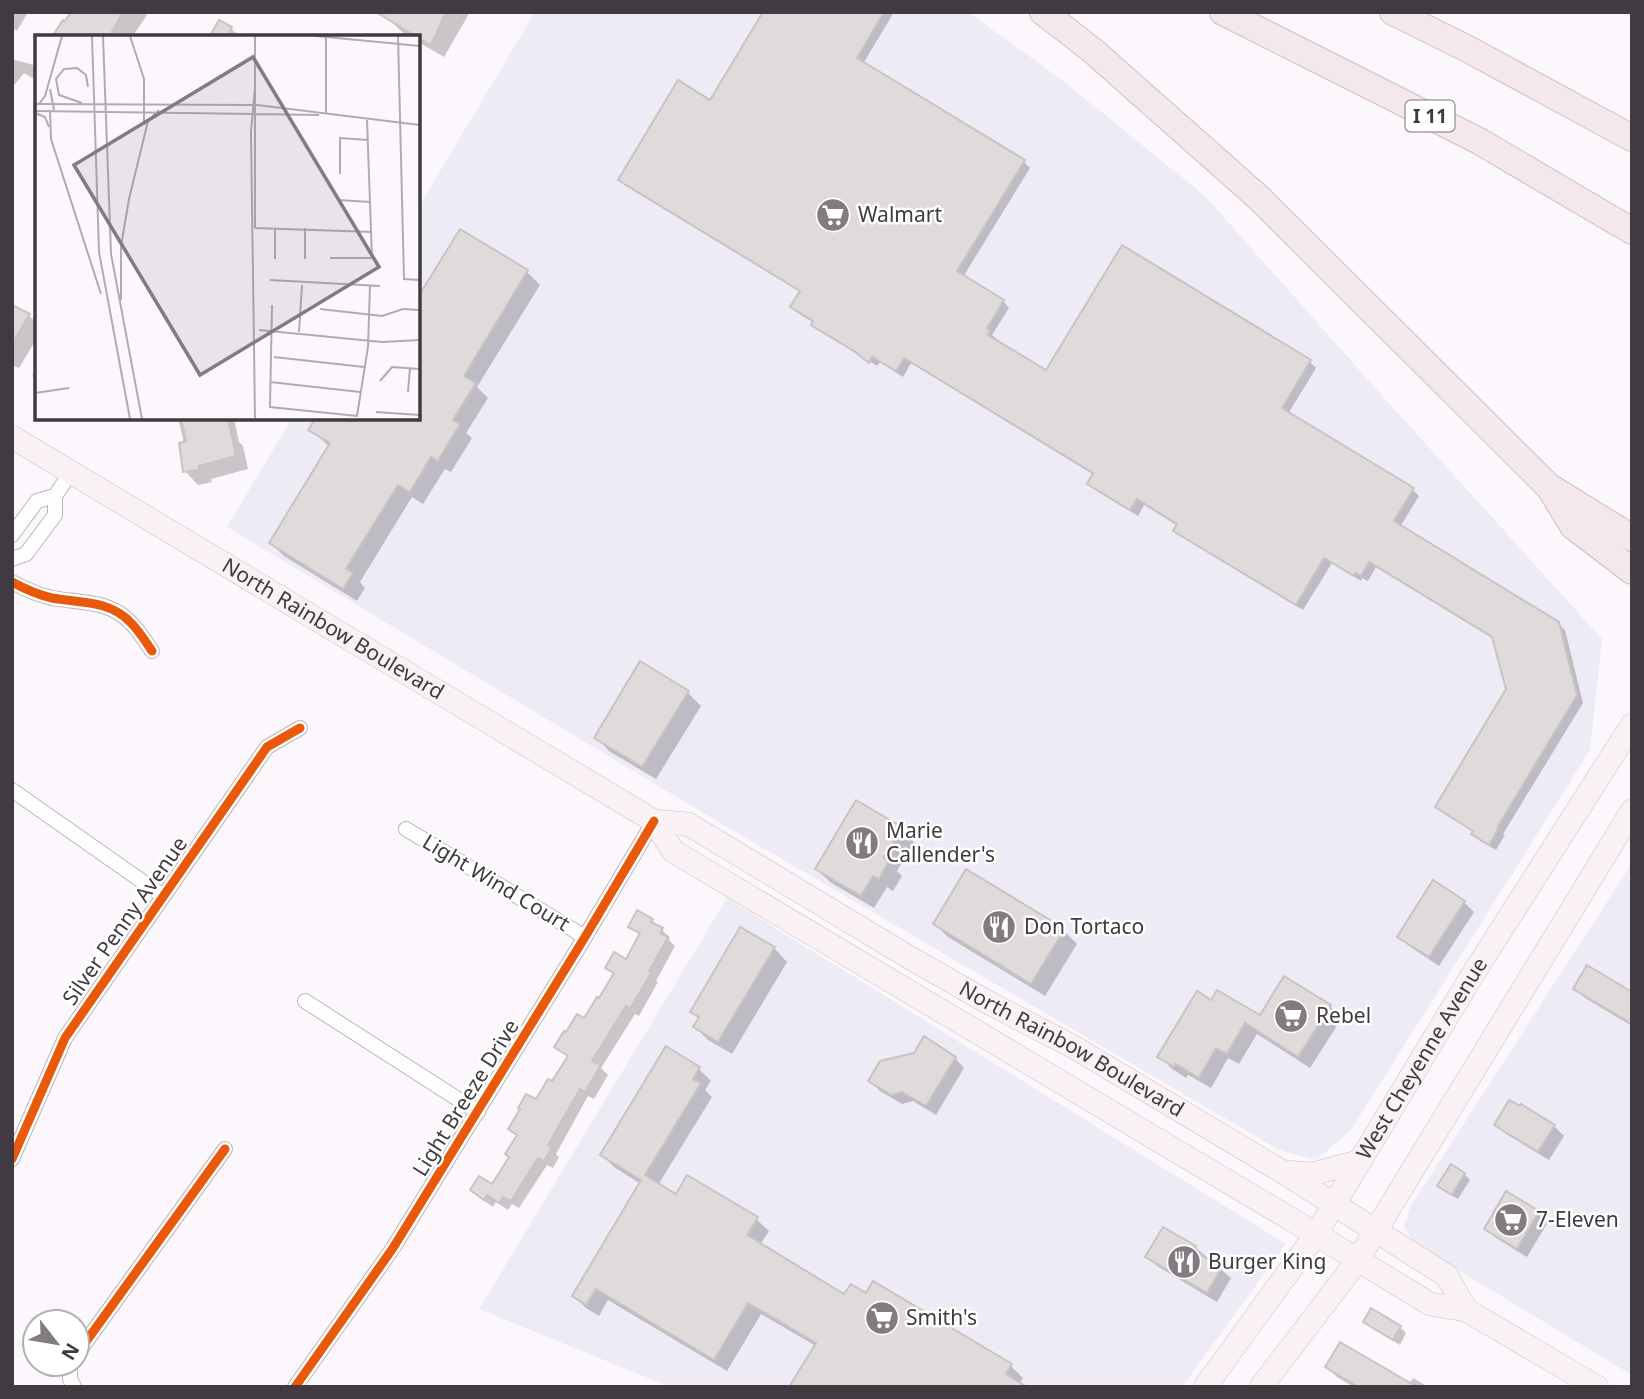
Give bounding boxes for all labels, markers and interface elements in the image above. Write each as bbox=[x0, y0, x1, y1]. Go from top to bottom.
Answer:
inset map bbox=[35, 35, 420, 420]
road number: I 11 bbox=[1406, 100, 1454, 132]
supermarket icon: Walmart bbox=[814, 196, 852, 234]
place label: Walmart bbox=[858, 200, 942, 228]
street label: North Rainbow Boulevard bbox=[217, 551, 450, 705]
place label: Marie Callender's bbox=[886, 816, 995, 868]
restaurant icon: Marie Callender's bbox=[843, 824, 881, 862]
street label: Light Wind Court bbox=[418, 827, 576, 937]
street label: Silver Penny Avenue bbox=[56, 831, 193, 1010]
restaurant icon: Don Tortaco bbox=[980, 908, 1018, 946]
place label: Don Tortaco bbox=[1024, 912, 1144, 940]
street label: West Cheyenne Avenue bbox=[1349, 952, 1493, 1164]
street label: North Rainbow Boulevard bbox=[955, 974, 1190, 1123]
supermarket icon: Rebel bbox=[1272, 997, 1310, 1035]
place label: Rebel bbox=[1316, 1001, 1371, 1029]
street label: Light Breeze Drive bbox=[406, 1014, 525, 1181]
supermarket icon: 7-Eleven bbox=[1492, 1201, 1530, 1239]
place label: 7-Eleven bbox=[1536, 1205, 1619, 1233]
restaurant icon: Burger King bbox=[1165, 1243, 1203, 1281]
place label: Burger King bbox=[1208, 1247, 1326, 1275]
supermarket icon: Smith's bbox=[863, 1299, 901, 1337]
place label: Smith's bbox=[906, 1303, 977, 1331]
north arrow bbox=[21, 1308, 91, 1378]
text: N bbox=[55, 1338, 86, 1365]

